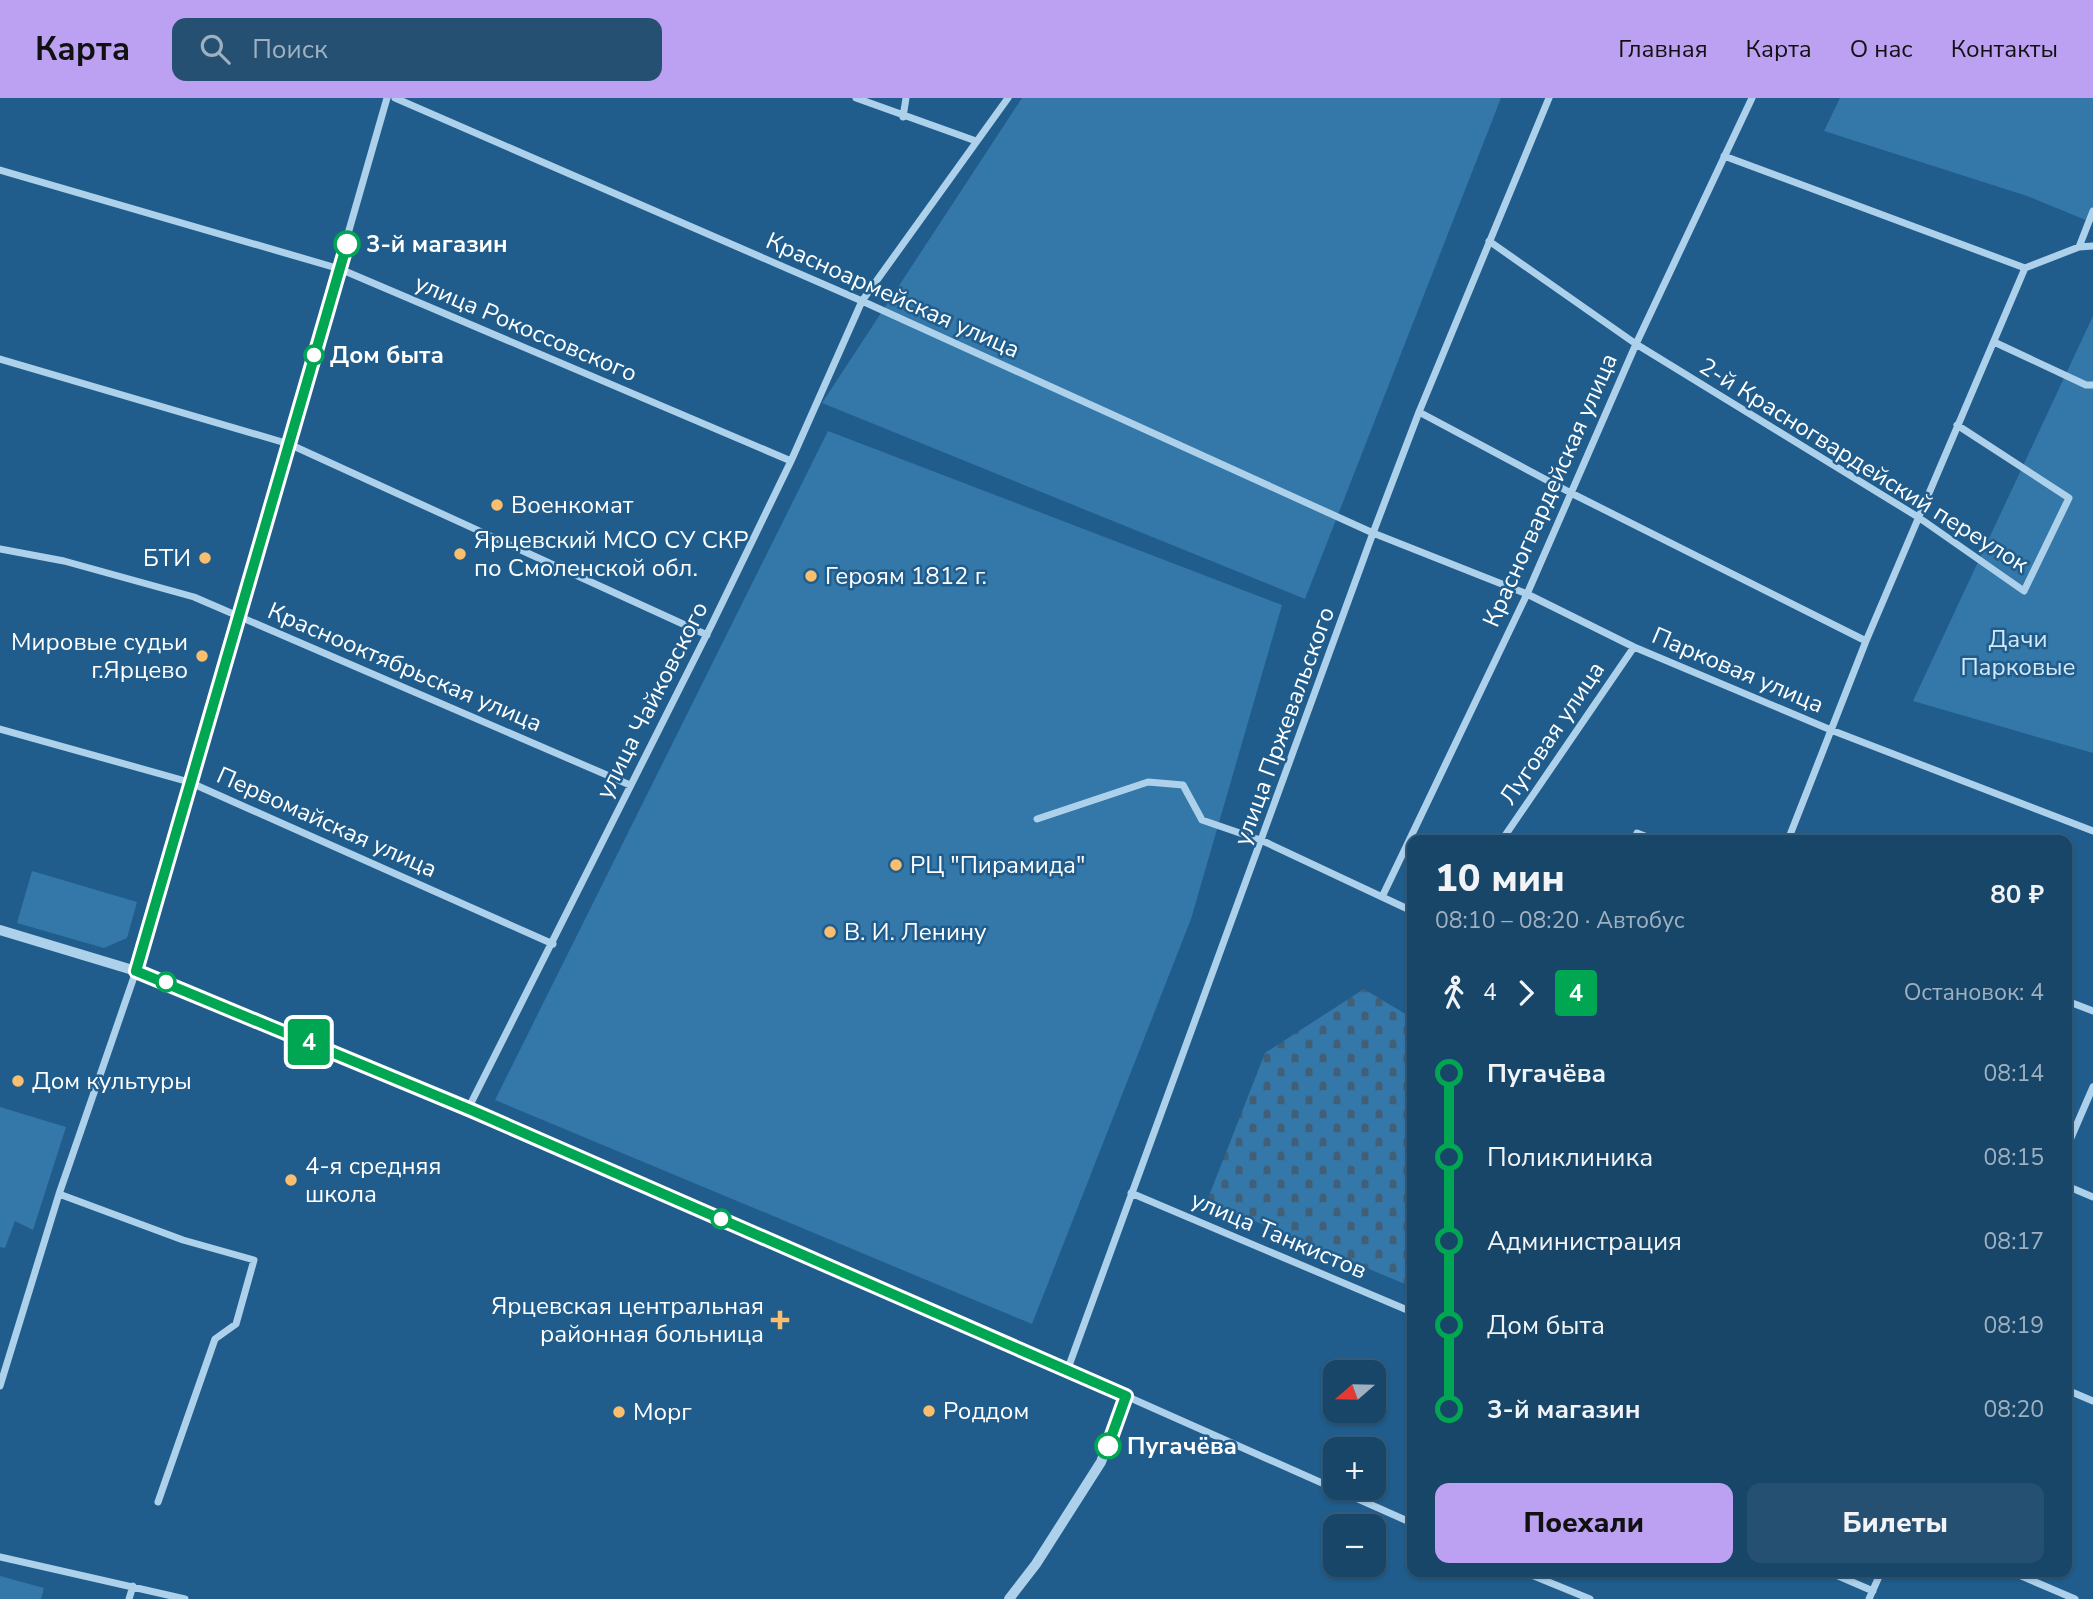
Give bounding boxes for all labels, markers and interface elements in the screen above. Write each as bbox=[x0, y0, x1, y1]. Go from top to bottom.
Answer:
search box bbox=[172, 18, 662, 81]
text: Карта bbox=[35, 27, 130, 72]
icon: search bbox=[196, 30, 234, 68]
text: Поиск bbox=[252, 32, 328, 67]
text: Главная bbox=[1618, 33, 1708, 65]
text: Карта bbox=[1746, 33, 1812, 65]
text: О нас bbox=[1850, 33, 1913, 65]
text: Контакты bbox=[1951, 33, 2058, 65]
street label: Красноармейская улица bbox=[761, 225, 1025, 365]
place label: 3-й магазин bbox=[366, 228, 508, 260]
marker: 3-й магазин bbox=[334, 231, 360, 257]
street label: улица Рокоссовского bbox=[410, 267, 642, 389]
place label: Дом быта bbox=[330, 339, 444, 371]
marker: Дом быта bbox=[304, 345, 324, 365]
street label: Красногвардейская улица bbox=[1475, 348, 1625, 632]
street label: 2-й Красногвардейский переулок bbox=[1693, 350, 2035, 580]
place label: Военкомат bbox=[511, 489, 634, 521]
marker: Военкомат bbox=[489, 497, 505, 513]
place label: Ярцевский МСО СУ СКР по Смоленской обл. bbox=[474, 524, 748, 584]
place label: БТИ bbox=[143, 542, 191, 574]
marker: Ярцевский МСО СУ СКР по Смоленской обл. bbox=[452, 546, 468, 562]
marker: БТИ bbox=[197, 550, 213, 566]
place label: Героям 1812 г. bbox=[825, 560, 987, 592]
marker: Героям 1812 г. bbox=[803, 568, 819, 584]
street label: Краснооктябрьская улица bbox=[263, 595, 547, 739]
street label: улица Чайковского bbox=[588, 596, 716, 804]
street label: улица Пржевальского bbox=[1226, 602, 1342, 850]
street label: Парковая улица bbox=[1647, 619, 1829, 721]
park label: Дачи Парковые bbox=[1960, 623, 2076, 683]
place label: Мировые судьи г.Ярцево bbox=[11, 626, 188, 686]
marker: Мировые судьи г.Ярцево bbox=[194, 648, 210, 664]
street label: Луговая улица bbox=[1492, 655, 1612, 811]
street label: Первомайская улица bbox=[212, 759, 442, 885]
place label: РЦ "Пирамида" bbox=[910, 849, 1085, 881]
text: 10 мин bbox=[1435, 853, 1565, 904]
marker: РЦ "Пирамида" bbox=[888, 857, 904, 873]
text: 80 ₽ bbox=[1990, 877, 2044, 912]
text: 08:10 – 08:20 · Автобус bbox=[1435, 905, 1685, 936]
place label: В. И. Ленину bbox=[844, 916, 987, 948]
marker: В. И. Ленину bbox=[822, 924, 838, 940]
unlabelled marker bbox=[156, 972, 176, 992]
icon: walk bbox=[1435, 974, 1473, 1012]
icon: forward bbox=[1507, 974, 1545, 1012]
text: 4 bbox=[1483, 977, 1497, 1008]
text: 4 bbox=[1569, 977, 1583, 1009]
text: Остановок: 4 bbox=[1904, 977, 2044, 1008]
line badge: 4 bbox=[286, 1019, 332, 1065]
text: 4 bbox=[302, 1026, 316, 1058]
text: Пугачёва bbox=[1487, 1056, 1606, 1091]
text: 08:14 bbox=[1984, 1058, 2044, 1089]
place label: Дом культуры bbox=[32, 1065, 192, 1097]
marker: Дом культуры bbox=[10, 1073, 26, 1089]
text: Поликлиника bbox=[1487, 1140, 1653, 1175]
text: 08:15 bbox=[1984, 1142, 2044, 1173]
place label: 4-я средняя школа bbox=[305, 1150, 441, 1210]
marker: 4-я средняя школа bbox=[283, 1172, 299, 1188]
street label: улица Танкистов bbox=[1186, 1184, 1372, 1286]
unlabelled marker bbox=[711, 1209, 731, 1229]
text: Администрация bbox=[1487, 1224, 1682, 1259]
text: 08:17 bbox=[1984, 1226, 2044, 1257]
place label: Ярцевская центральная районная больница bbox=[491, 1290, 764, 1350]
text: Дом быта bbox=[1487, 1308, 1605, 1343]
marker: Ярцевская центральная районная больница bbox=[770, 1310, 790, 1330]
text: 08:19 bbox=[1984, 1310, 2044, 1341]
north arrow bbox=[1323, 1360, 1386, 1423]
map controls bbox=[1323, 1360, 1386, 1577]
text: 3-й магазин bbox=[1487, 1392, 1640, 1427]
text: 08:20 bbox=[1984, 1394, 2044, 1425]
place label: Роддом bbox=[943, 1395, 1029, 1427]
place label: Морг bbox=[633, 1396, 692, 1428]
marker: Роддом bbox=[921, 1403, 937, 1419]
marker: Морг bbox=[611, 1404, 627, 1420]
place label: Пугачёва bbox=[1127, 1430, 1237, 1462]
marker: Пугачёва bbox=[1095, 1433, 1121, 1459]
button: + bbox=[1323, 1437, 1386, 1500]
button: Поехали bbox=[1435, 1483, 1733, 1563]
button: Билеты bbox=[1747, 1483, 2044, 1563]
button: − bbox=[1323, 1514, 1386, 1577]

